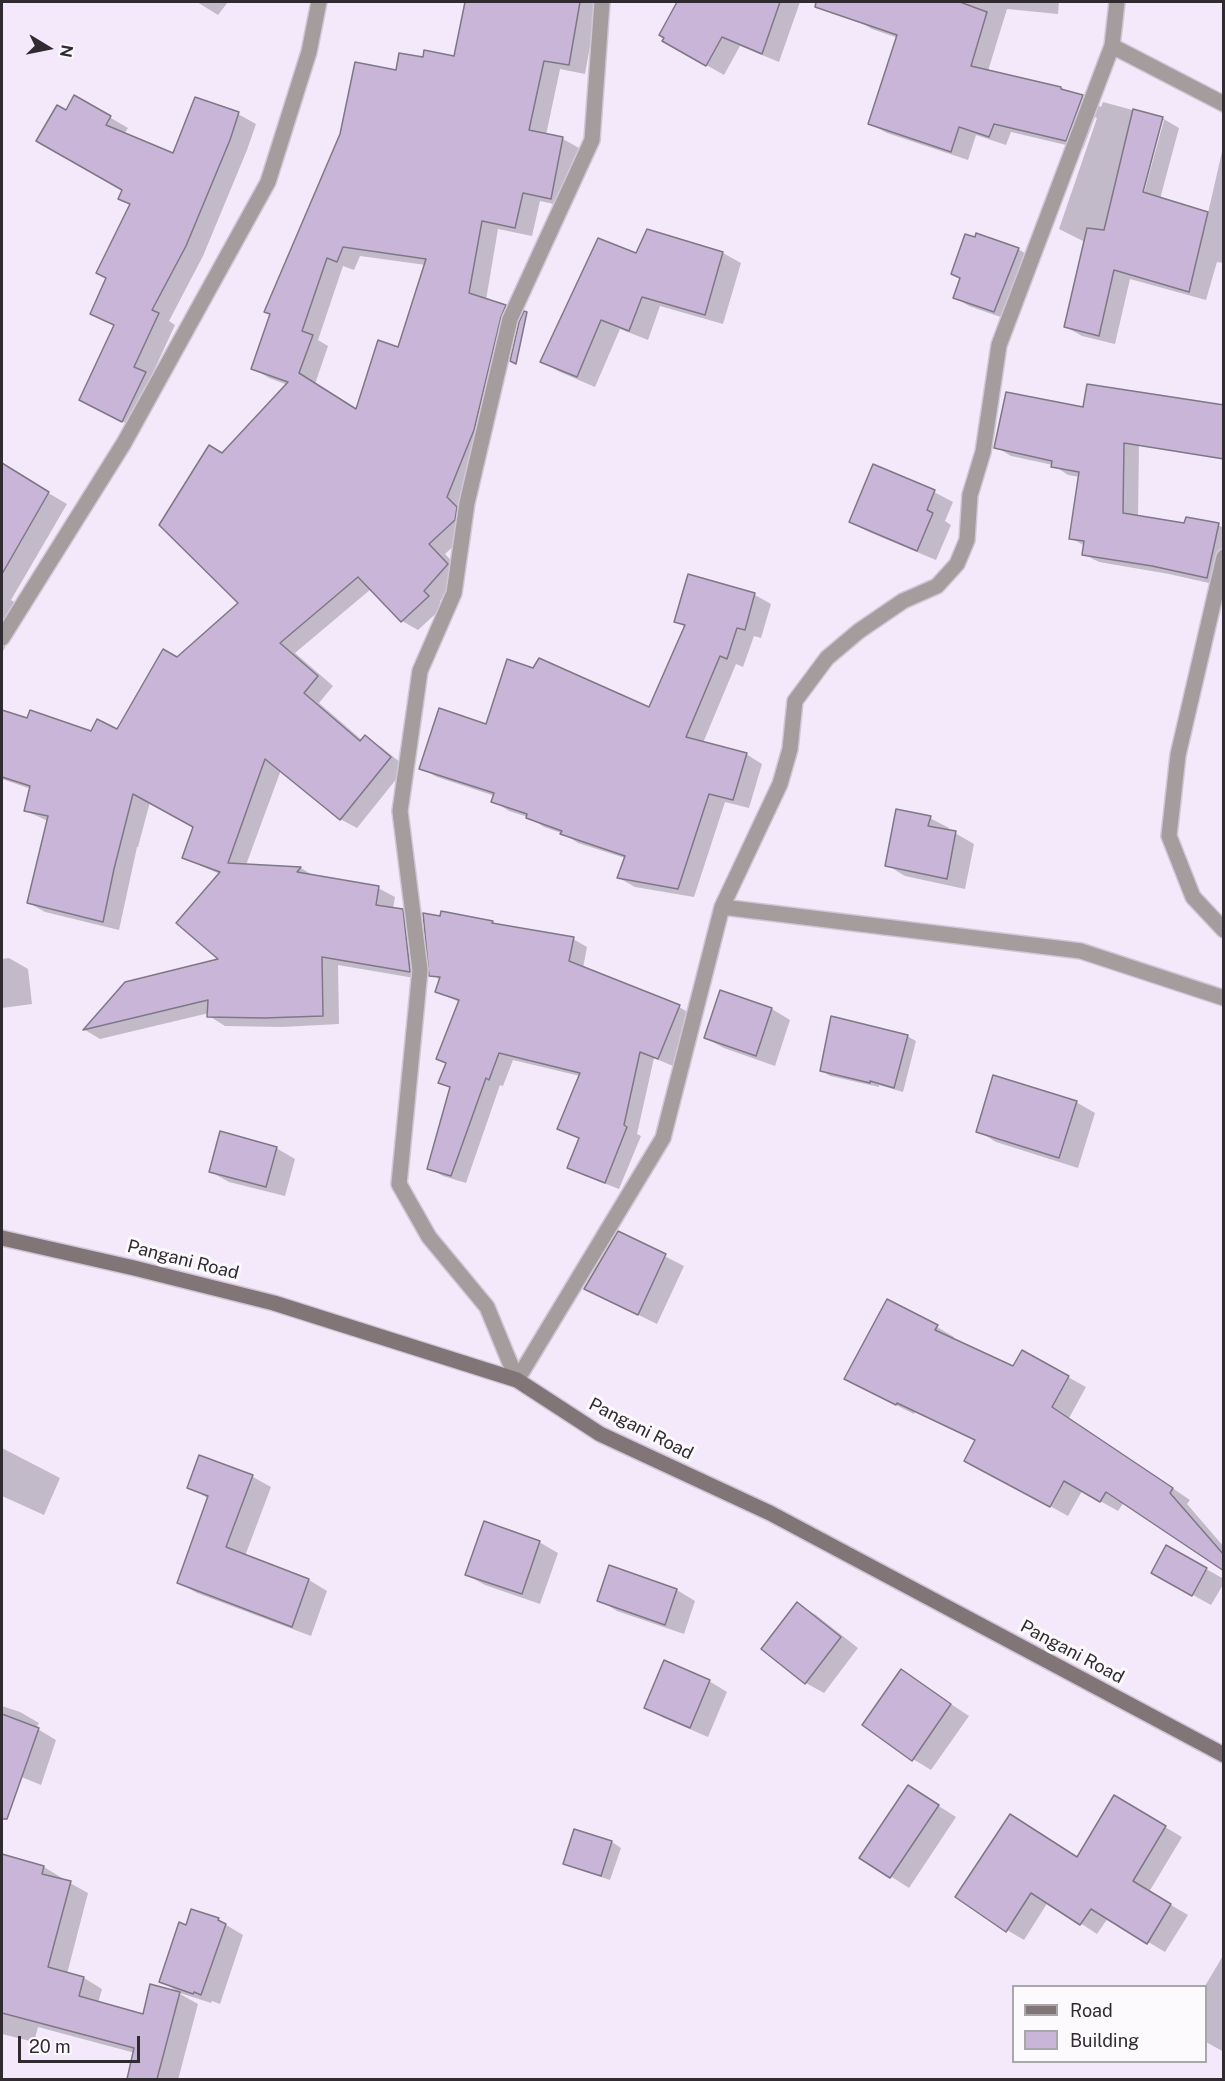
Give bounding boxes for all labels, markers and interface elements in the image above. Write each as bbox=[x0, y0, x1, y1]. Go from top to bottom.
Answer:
north arrow bbox=[18, 18, 78, 78]
text: N bbox=[56, 43, 77, 59]
street label: Pangani Road bbox=[125, 1236, 241, 1284]
street label: Pangani Road bbox=[585, 1393, 697, 1465]
street label: Pangani Road bbox=[1016, 1616, 1128, 1688]
legend bbox=[1012, 1985, 1207, 2063]
text: Road bbox=[1070, 2000, 1113, 2021]
scale bar bbox=[21, 2024, 142, 2062]
text: Building bbox=[1070, 2030, 1139, 2051]
text: 20 m bbox=[29, 2036, 71, 2057]

